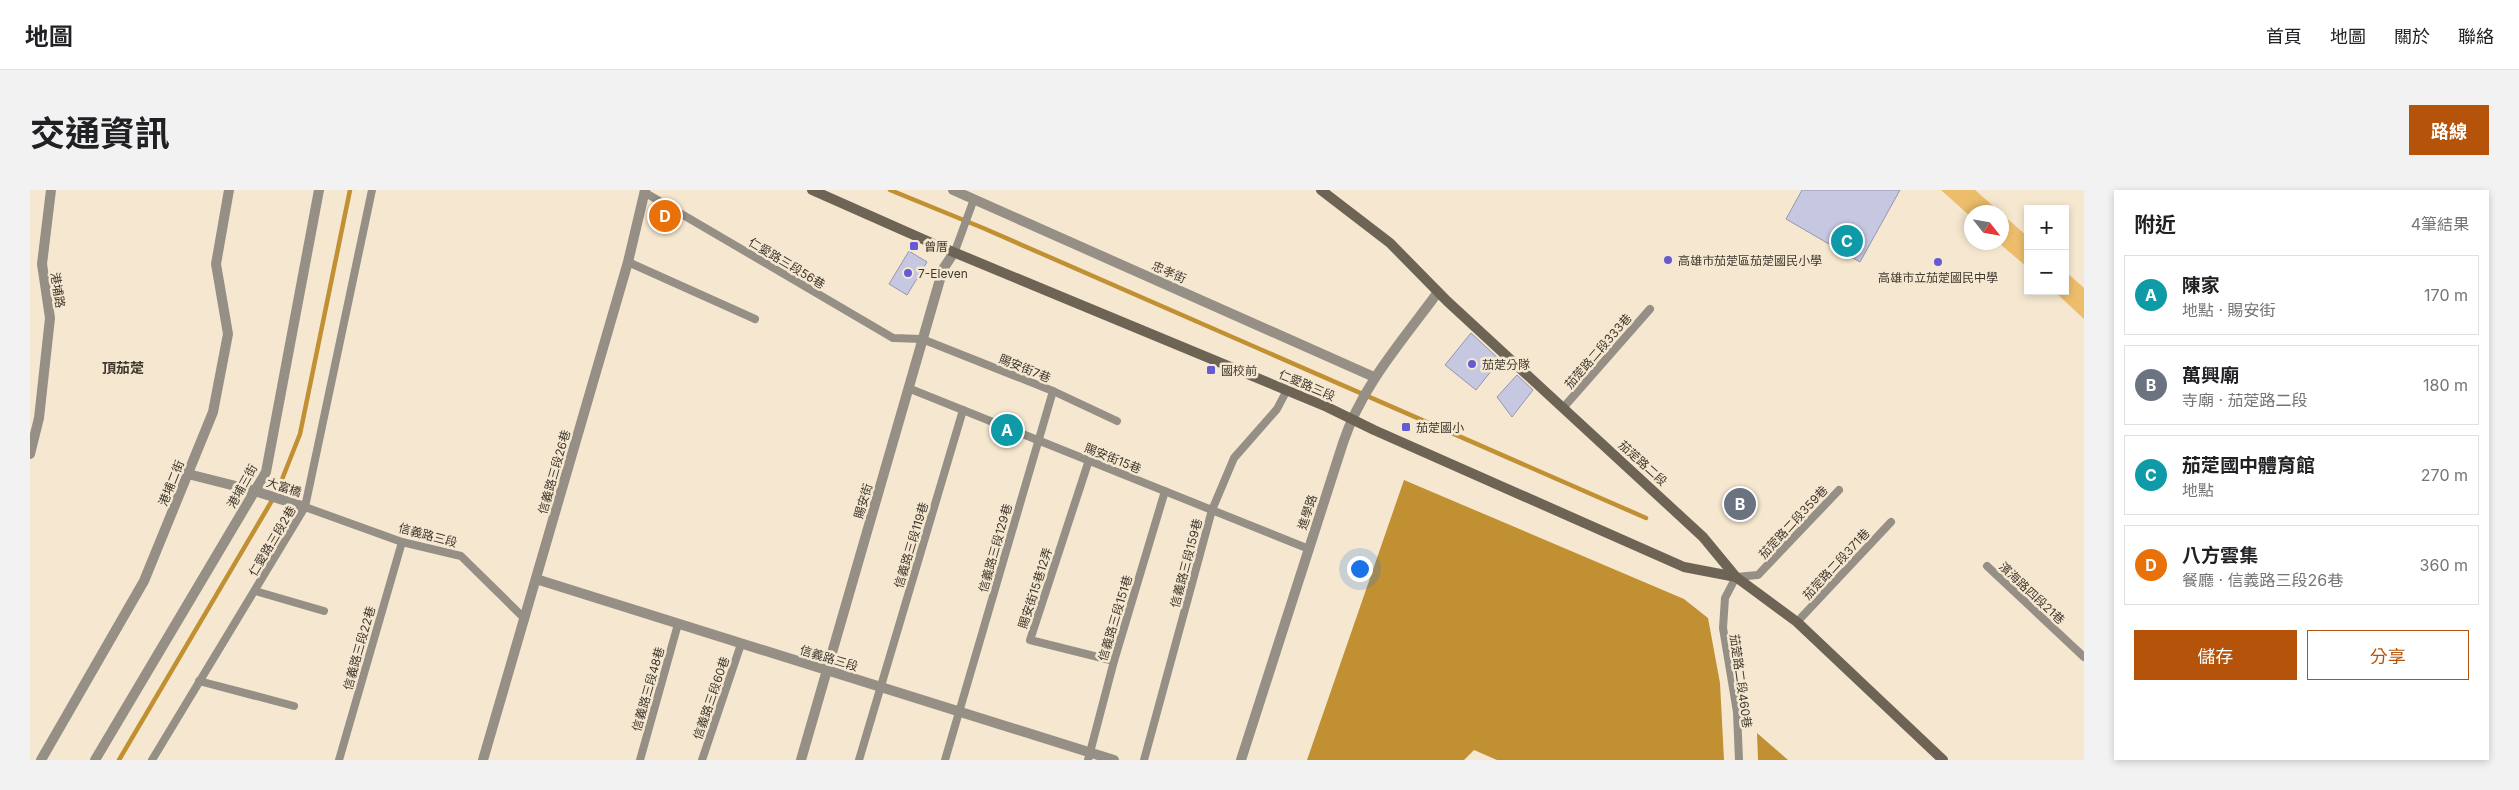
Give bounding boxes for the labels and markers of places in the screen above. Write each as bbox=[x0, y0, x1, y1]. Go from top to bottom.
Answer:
pin: D bbox=[649, 197, 681, 235]
pin: C bbox=[1831, 222, 1863, 260]
place label: 曾厝 bbox=[924, 239, 948, 254]
marker: 曾厝 bbox=[908, 240, 920, 252]
place label: 高雄市茄萣區茄萣國民小學 bbox=[1678, 253, 1822, 268]
marker: 高雄市茄萣區茄萣國民小學 bbox=[1662, 254, 1674, 266]
marker: 高雄市立茄萣國民中學 bbox=[1932, 256, 1944, 268]
place label: 7-Eleven bbox=[918, 266, 968, 281]
marker: 7-Eleven bbox=[902, 267, 914, 279]
place label: 高雄市立茄萣國民中學 bbox=[1878, 270, 1998, 285]
place label: 茄萣分隊 bbox=[1482, 357, 1530, 372]
marker: 茄萣分隊 bbox=[1466, 358, 1478, 370]
place label: 國校前 bbox=[1221, 363, 1257, 378]
marker: 國校前 bbox=[1205, 364, 1217, 376]
pin: A bbox=[991, 411, 1023, 449]
place label: 茄萣國小 bbox=[1416, 420, 1464, 435]
marker: 茄萣國小 bbox=[1400, 421, 1412, 433]
pin: B bbox=[1724, 485, 1756, 523]

